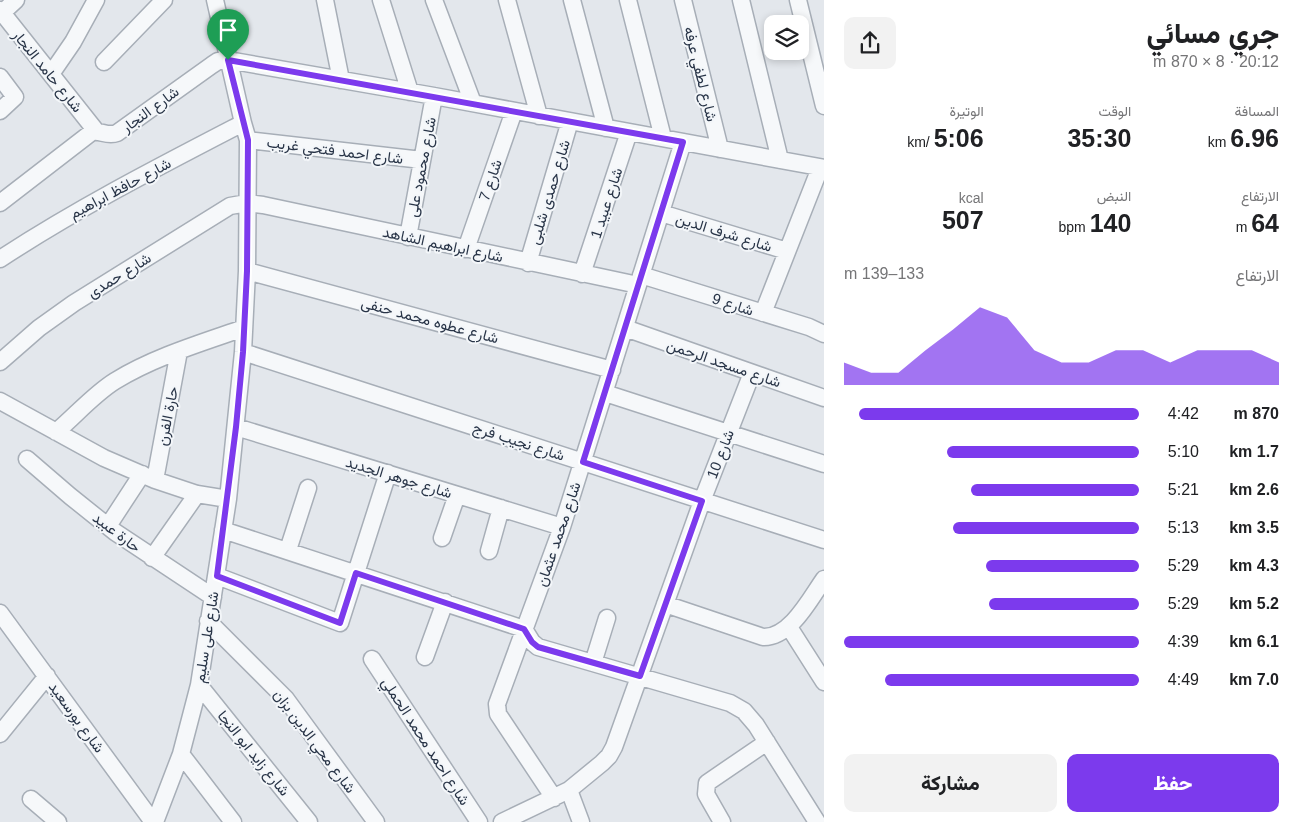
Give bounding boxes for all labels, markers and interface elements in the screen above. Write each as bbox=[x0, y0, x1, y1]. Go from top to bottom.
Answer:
pin bbox=[207, 9, 249, 60]
map controls bbox=[764, 15, 809, 60]
button: layers bbox=[764, 15, 809, 60]
icon: arrive bbox=[214, 16, 242, 44]
button: share bbox=[844, 17, 896, 69]
text: جري مسائي bbox=[1146, 18, 1279, 49]
street label: شارع لطفي عرفه bbox=[676, 25, 721, 125]
street label: شارع حامد النجار bbox=[7, 26, 86, 117]
text: 20:12 · 8 × 870 m bbox=[1153, 53, 1279, 70]
street label: شارع النجار bbox=[117, 82, 184, 138]
text: الوتيرة bbox=[949, 103, 984, 119]
text: الوقت bbox=[1098, 103, 1131, 119]
text: المسافة bbox=[1235, 103, 1279, 119]
street label: شارع محمود على bbox=[403, 115, 442, 219]
text: 5:06 bbox=[934, 124, 984, 152]
text: 35:30 bbox=[1067, 124, 1131, 152]
text: 6.96 bbox=[1230, 124, 1279, 152]
street label: شارع احمد فتحي غريب bbox=[265, 133, 404, 172]
text: /km bbox=[907, 134, 934, 150]
text: km bbox=[1208, 134, 1230, 150]
street label: شارع حمدى شلبى bbox=[525, 137, 576, 247]
street label: شارع حافظ ابراهيم bbox=[66, 154, 175, 225]
street label: شارع 7 bbox=[475, 157, 508, 204]
street label: شارع عبيد 1 bbox=[587, 165, 628, 241]
text: النبض bbox=[1097, 188, 1131, 204]
text: الارتفاع bbox=[1241, 188, 1279, 204]
text: kcal bbox=[959, 190, 984, 206]
text: 507 bbox=[942, 206, 984, 234]
street label: شارع شرف الدين bbox=[673, 209, 774, 258]
text: 140 bbox=[1090, 209, 1131, 237]
text: 64 bbox=[1251, 209, 1279, 237]
text: bpm bbox=[1059, 219, 1090, 235]
text: m bbox=[1236, 219, 1251, 235]
street label: شارع ابراهيم الشاهد bbox=[381, 223, 505, 268]
street label: شارع حمدى bbox=[84, 249, 156, 304]
text: 133–139 m bbox=[844, 265, 924, 282]
text: الارتفاع bbox=[1236, 267, 1279, 284]
street label: شارع 9 bbox=[709, 289, 756, 322]
street label: شارع عطوه محمد حنفى bbox=[359, 293, 501, 349]
street label: شارع مسجد الرحمن bbox=[664, 336, 783, 393]
street label: حارة الفرن bbox=[153, 385, 182, 447]
text: 4:42 bbox=[1168, 405, 1199, 422]
text: 870 m bbox=[1234, 405, 1279, 422]
street label: شارع نجيب فرج bbox=[470, 418, 567, 467]
street label: شارع 10 bbox=[703, 427, 740, 482]
text: 5:10 bbox=[1168, 443, 1199, 460]
text: 1.7 km bbox=[1229, 443, 1279, 460]
street label: شارع جوهر الجديد bbox=[343, 453, 454, 504]
street label: شارع محمد عثمان bbox=[532, 479, 587, 589]
text: 5:21 bbox=[1168, 481, 1199, 498]
text: 2.6 km bbox=[1229, 481, 1279, 498]
street label: حارة عبيد bbox=[89, 508, 144, 556]
text: 5:13 bbox=[1168, 519, 1199, 536]
text: 3.5 km bbox=[1229, 519, 1279, 536]
text: 5:29 bbox=[1168, 557, 1199, 574]
text: 4.3 km bbox=[1229, 557, 1279, 574]
street label: شارع على سليم bbox=[190, 590, 225, 684]
text: 5:29 bbox=[1168, 595, 1199, 612]
text: 5.2 km bbox=[1229, 595, 1279, 612]
text: 4:39 bbox=[1168, 633, 1199, 650]
text: 6.1 km bbox=[1229, 633, 1279, 650]
text: 4:49 bbox=[1168, 671, 1199, 688]
text: 7.0 km bbox=[1229, 671, 1279, 688]
street label: شارع احمد محمد الحملي bbox=[374, 674, 474, 811]
street label: شارع بورسعيد bbox=[43, 678, 108, 758]
street label: شارع محي الدين بزان bbox=[267, 686, 360, 799]
street label: شارع زايد ابو النجا bbox=[212, 707, 294, 801]
button: مشاركة bbox=[844, 754, 1057, 812]
button: حفظ bbox=[1067, 754, 1279, 812]

